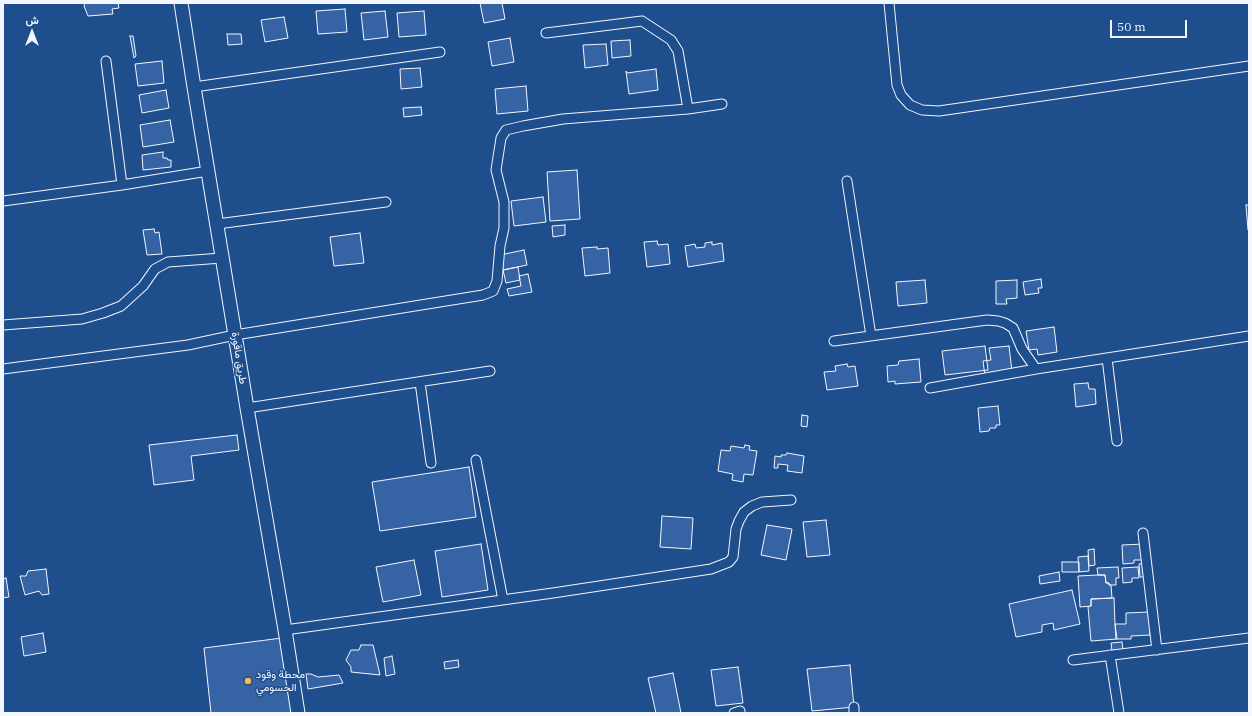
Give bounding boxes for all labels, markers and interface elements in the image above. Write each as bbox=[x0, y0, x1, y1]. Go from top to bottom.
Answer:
north arrow bbox=[12, 12, 52, 52]
scale bar bbox=[1112, 12, 1189, 38]
text: ش bbox=[25, 13, 39, 27]
text: 50 m bbox=[1117, 19, 1146, 34]
street label: طريق ماقورة bbox=[228, 331, 250, 385]
place label: محطة وقود الحسومي bbox=[256, 668, 305, 694]
marker: محطة وقود الحسومي bbox=[243, 676, 253, 686]

